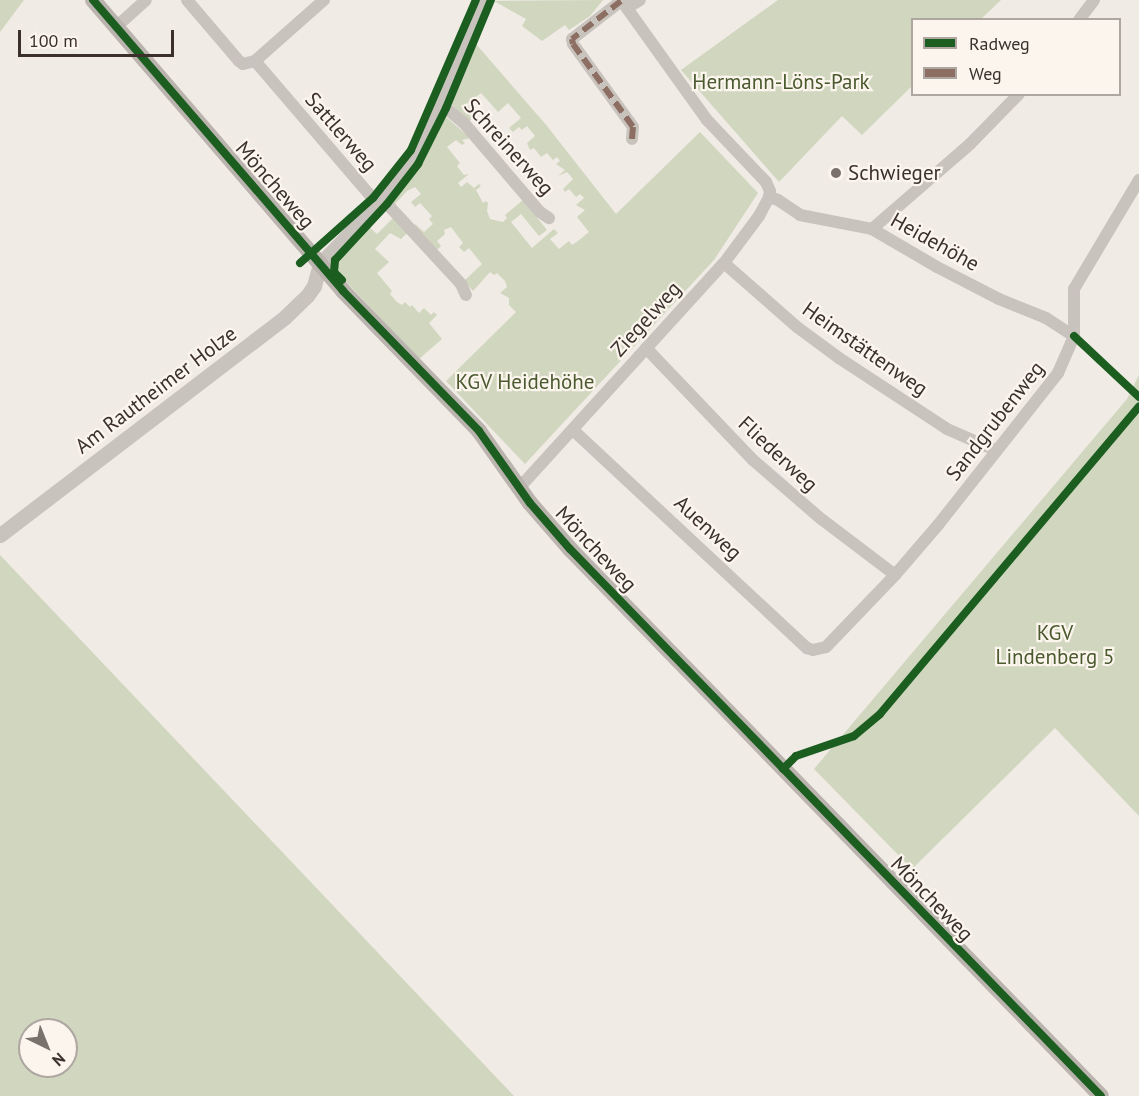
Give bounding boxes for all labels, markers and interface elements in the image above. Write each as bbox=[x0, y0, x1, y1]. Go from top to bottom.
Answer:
scale bar bbox=[21, 18, 177, 56]
legend bbox=[911, 18, 1121, 96]
text: 100 m bbox=[29, 29, 78, 52]
text: Radweg bbox=[969, 32, 1030, 55]
text: Weg bbox=[969, 62, 1002, 85]
park label: Hermann-Löns-Park bbox=[692, 69, 870, 95]
street label: Sattlerweg bbox=[300, 87, 382, 177]
street label: Schreinerweg bbox=[459, 93, 559, 201]
street label: Möncheweg bbox=[230, 136, 320, 234]
place label: Schwieger bbox=[848, 160, 941, 186]
marker: Schwieger bbox=[829, 166, 843, 180]
street label: Heidehöhe bbox=[886, 207, 984, 277]
street label: Ziegelweg bbox=[606, 276, 686, 362]
street label: Heimstättenweg bbox=[798, 297, 932, 401]
street label: Am Rautheimer Holze bbox=[70, 321, 242, 459]
street label: Sandgrubenweg bbox=[941, 356, 1049, 486]
park label: KGV Heidehöhe bbox=[455, 369, 595, 395]
street label: Fliederweg bbox=[733, 411, 823, 497]
street label: Auenweg bbox=[669, 491, 747, 565]
street label: Möncheweg bbox=[550, 501, 642, 597]
park label: KGV Lindenberg 5 bbox=[996, 620, 1114, 670]
street label: Möncheweg bbox=[886, 852, 978, 946]
north arrow bbox=[18, 1018, 78, 1078]
text: N bbox=[48, 1049, 70, 1071]

